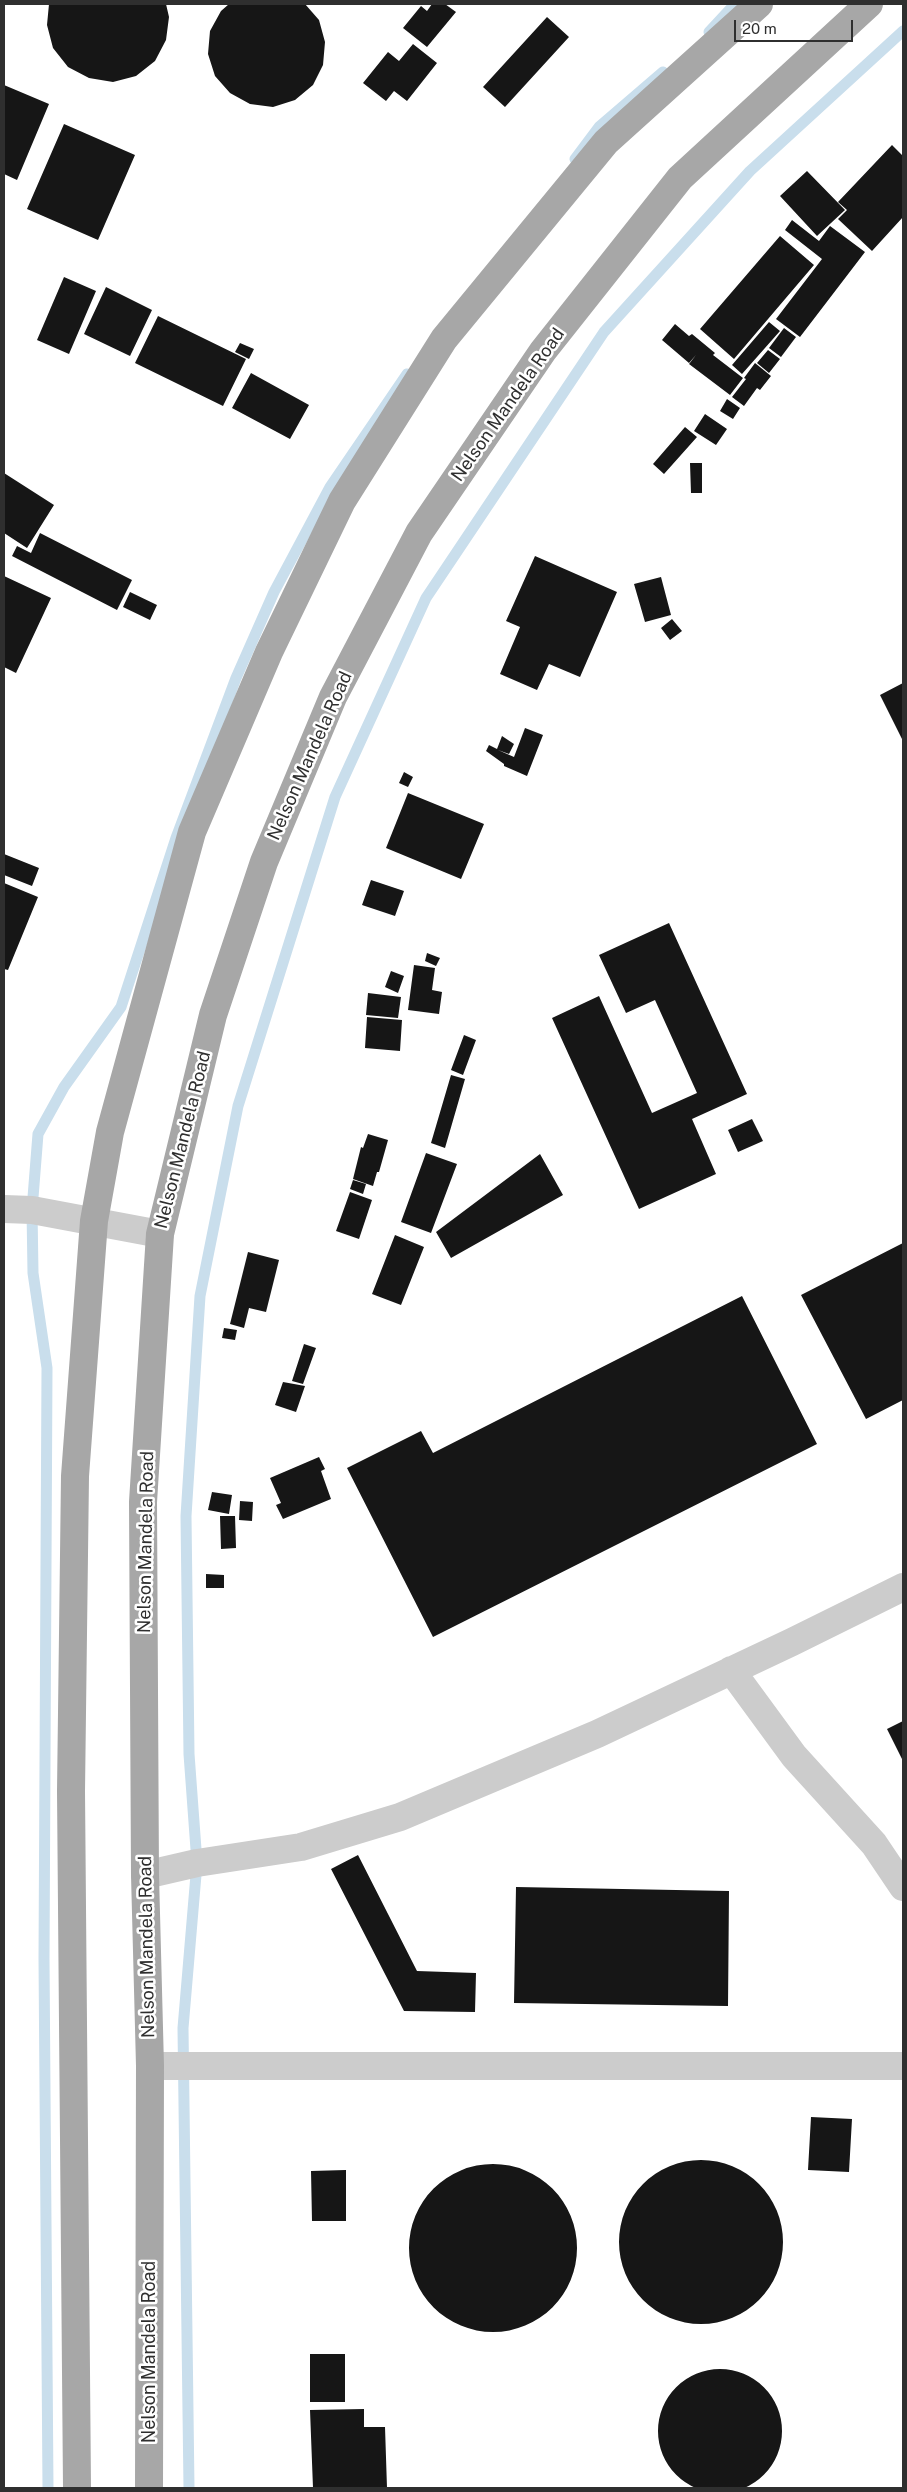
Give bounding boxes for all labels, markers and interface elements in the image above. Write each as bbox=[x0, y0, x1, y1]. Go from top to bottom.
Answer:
scale bar bbox=[737, 10, 856, 42]
text: 20 m bbox=[742, 20, 777, 37]
street label: Nelson Mandela Road bbox=[447, 324, 569, 486]
street label: Nelson Mandela Road bbox=[263, 668, 357, 844]
street label: Nelson Mandela Road bbox=[150, 1049, 216, 1231]
street label: Nelson Mandela Road bbox=[134, 1451, 158, 1633]
street label: Nelson Mandela Road bbox=[135, 1856, 159, 2038]
street label: Nelson Mandela Road bbox=[138, 2261, 160, 2443]

